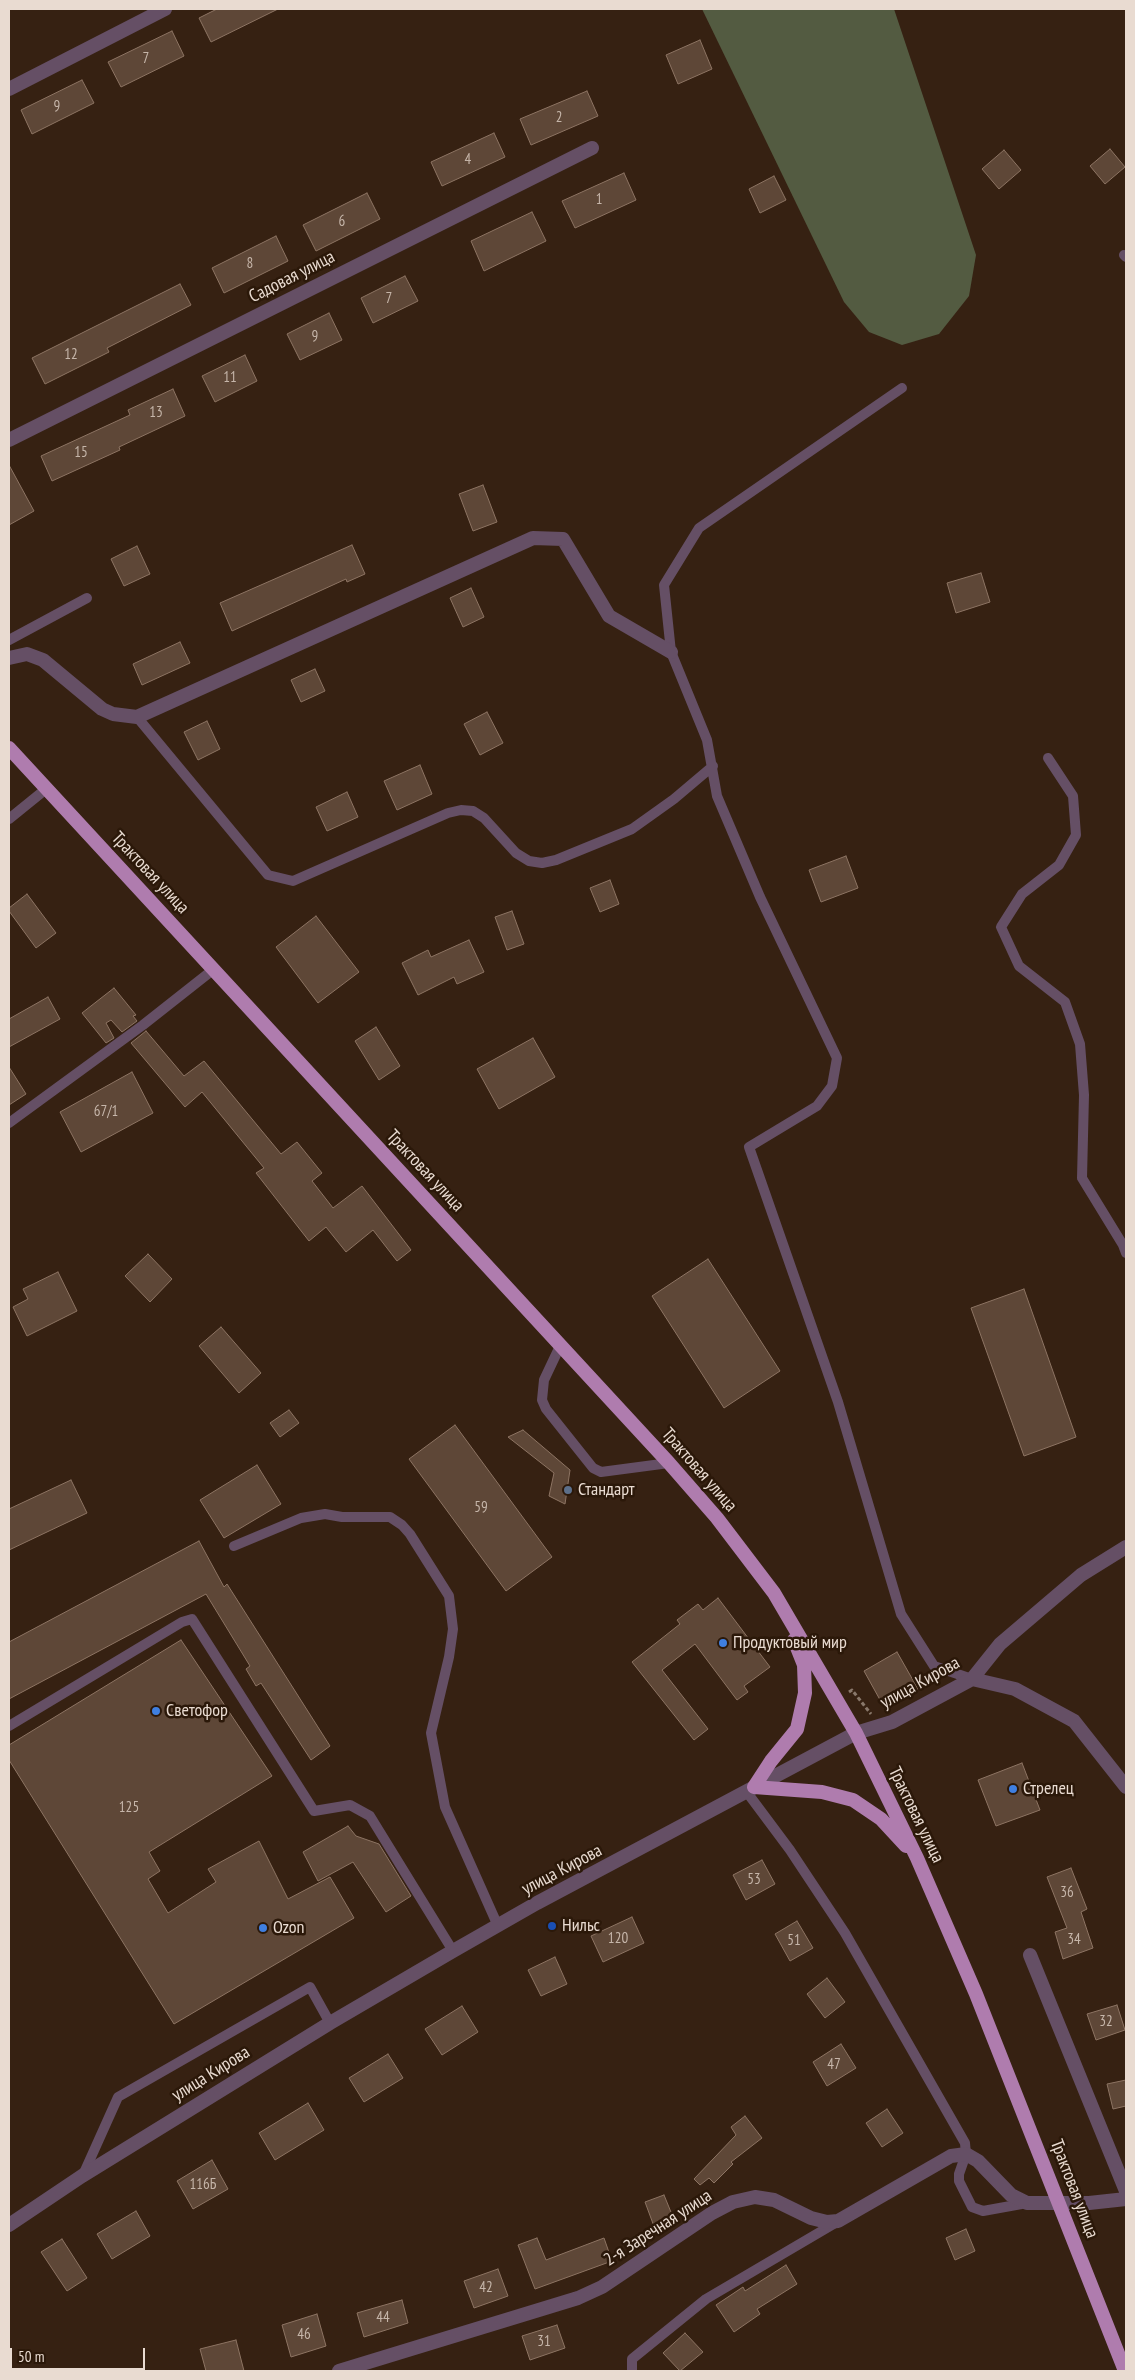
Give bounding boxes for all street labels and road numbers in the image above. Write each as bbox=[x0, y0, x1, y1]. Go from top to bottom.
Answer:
street label: Садовая улица bbox=[246, 246, 338, 308]
street label: Трактовая улица bbox=[107, 828, 193, 918]
street label: Трактовая улица bbox=[382, 1126, 468, 1216]
street label: Трактовая улица bbox=[657, 1424, 741, 1516]
street label: улица Кирова bbox=[876, 1652, 964, 1714]
street label: Трактовая улица bbox=[884, 1764, 948, 1866]
street label: улица Кирова bbox=[518, 1840, 606, 1900]
street label: улица Кирова bbox=[168, 2042, 254, 2106]
street label: Трактовая улица bbox=[1045, 2137, 1103, 2241]
street label: 2-я Заречная улица bbox=[600, 2185, 716, 2271]

